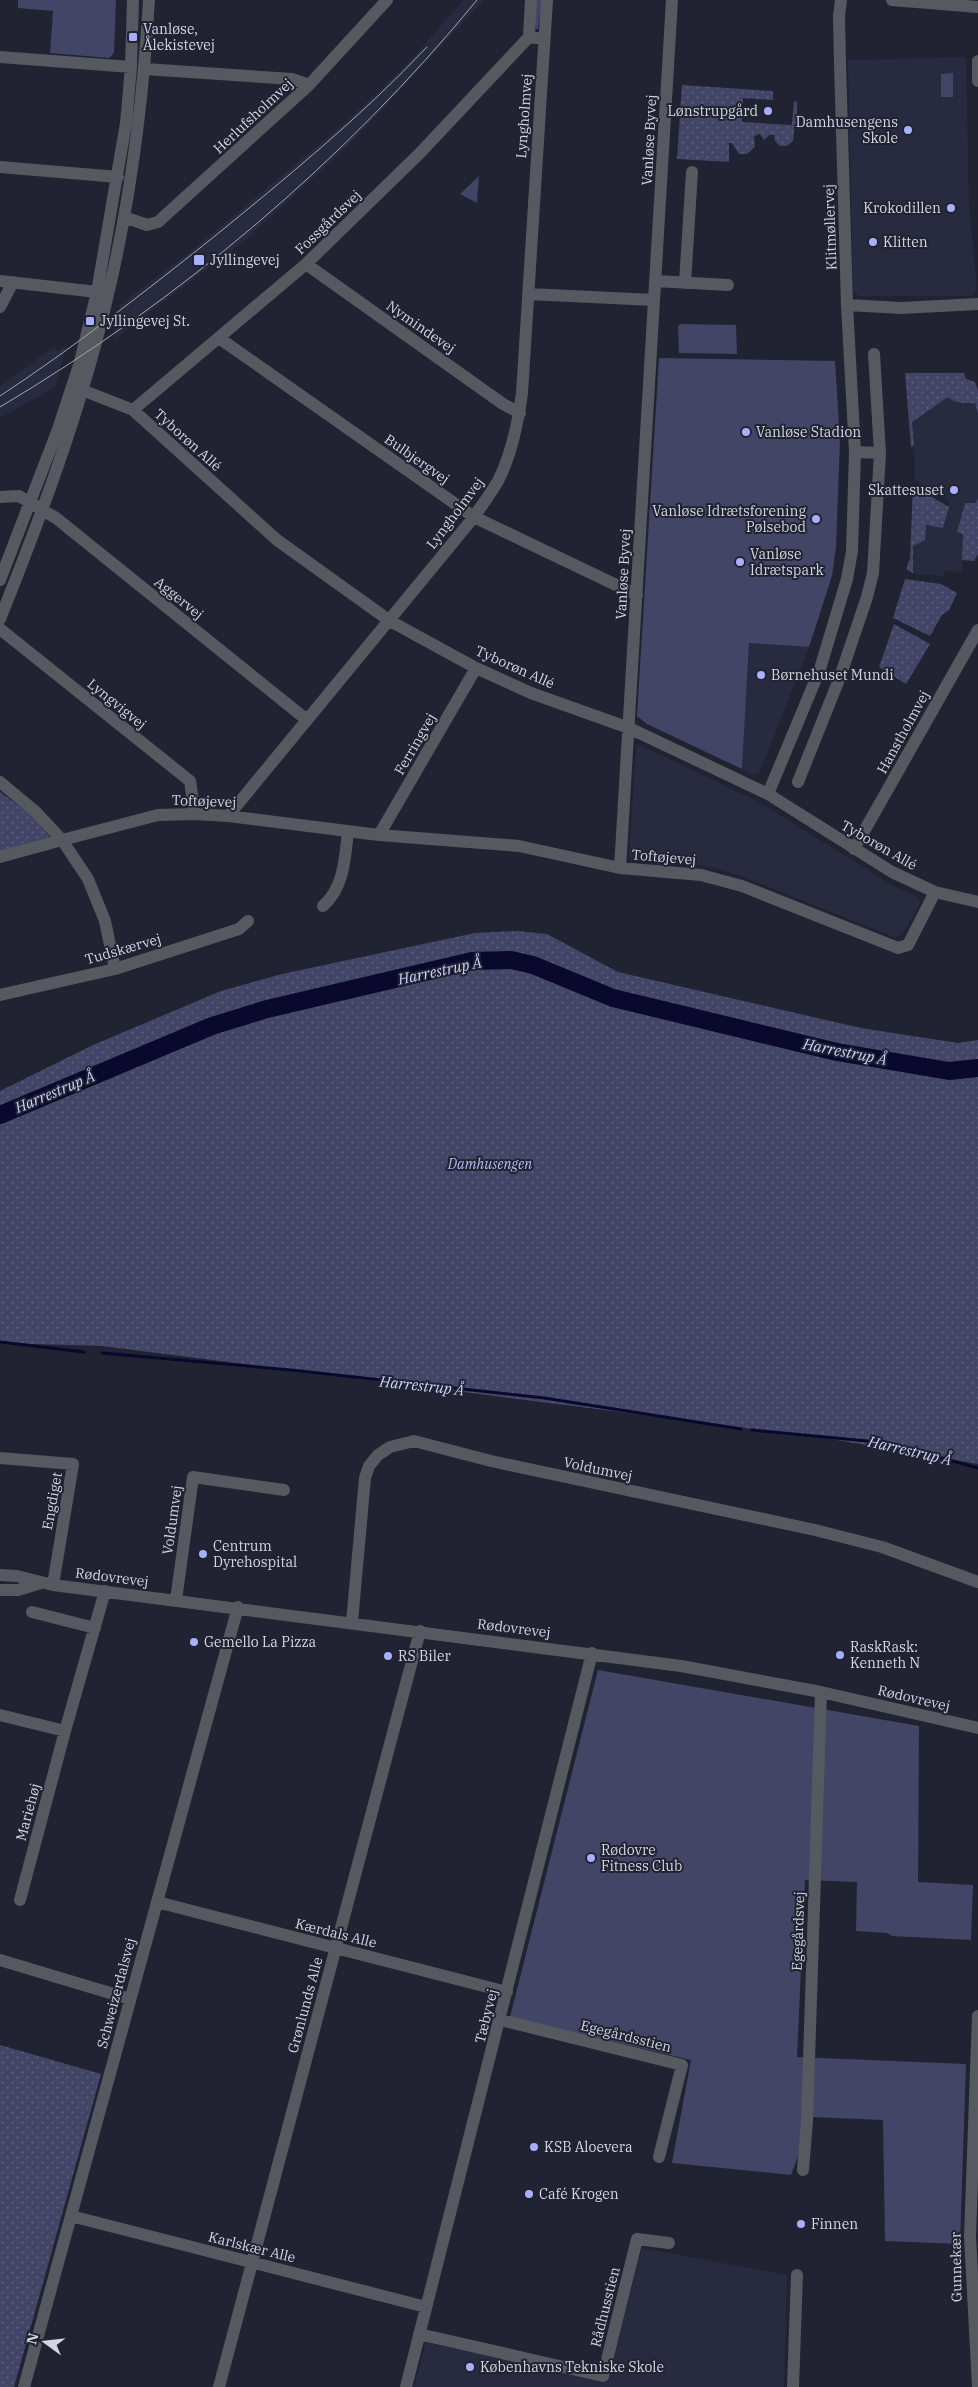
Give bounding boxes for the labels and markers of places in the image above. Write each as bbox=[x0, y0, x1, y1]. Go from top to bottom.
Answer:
place label: Vanløse, Ålekistevej bbox=[143, 20, 215, 54]
marker: Vanløse, Ålekistevej bbox=[127, 31, 139, 43]
place label: Lønstrupgård bbox=[668, 102, 758, 120]
marker: Lønstrupgård bbox=[762, 105, 774, 117]
place label: Damhusengens Skole bbox=[796, 113, 898, 147]
marker: Damhusengens Skole bbox=[902, 124, 914, 136]
place label: Krokodillen bbox=[863, 199, 941, 217]
marker: Krokodillen bbox=[945, 202, 957, 214]
place label: Klitten bbox=[883, 233, 928, 251]
marker: Klitten bbox=[867, 236, 879, 248]
place label: Jyllingevej bbox=[210, 251, 280, 269]
marker: Jyllingevej bbox=[192, 253, 206, 267]
place label: Jyllingevej St. bbox=[100, 312, 190, 330]
marker: Jyllingevej St. bbox=[84, 315, 96, 327]
place label: Vanløse Stadion bbox=[756, 423, 861, 441]
marker: Vanløse Stadion bbox=[740, 426, 752, 438]
place label: Skattesuset bbox=[868, 481, 944, 499]
marker: Skattesuset bbox=[948, 484, 960, 496]
place label: Vanløse Idrætsforening Pølsebod bbox=[652, 502, 806, 536]
marker: Vanløse Idrætsforening Pølsebod bbox=[810, 513, 822, 525]
place label: Vanløse Idrætspark bbox=[750, 545, 824, 579]
marker: Vanløse Idrætspark bbox=[734, 556, 746, 568]
place label: Børnehuset Mundi bbox=[771, 666, 894, 684]
marker: Børnehuset Mundi bbox=[755, 669, 767, 681]
place label: Centrum Dyrehospital bbox=[213, 1537, 297, 1571]
marker: Centrum Dyrehospital bbox=[197, 1548, 209, 1560]
place label: Gemello La Pizza bbox=[204, 1633, 317, 1651]
marker: Gemello La Pizza bbox=[188, 1636, 200, 1648]
place label: RaskRask: Kenneth N bbox=[850, 1638, 920, 1672]
place label: RS Biler bbox=[398, 1647, 451, 1665]
marker: RaskRask: Kenneth N bbox=[834, 1649, 846, 1661]
marker: RS Biler bbox=[382, 1650, 394, 1662]
place label: Rødovre Fitness Club bbox=[601, 1841, 682, 1875]
marker: Rødovre Fitness Club bbox=[585, 1852, 597, 1864]
place label: KSB Aloevera bbox=[544, 2138, 633, 2156]
marker: KSB Aloevera bbox=[528, 2141, 540, 2153]
place label: Café Krogen bbox=[539, 2185, 619, 2203]
marker: Café Krogen bbox=[523, 2188, 535, 2200]
place label: Finnen bbox=[811, 2215, 858, 2233]
marker: Finnen bbox=[795, 2218, 807, 2230]
place label: Københavns Tekniske Skole bbox=[480, 2358, 664, 2376]
marker: Københavns Tekniske Skole bbox=[464, 2361, 476, 2373]

